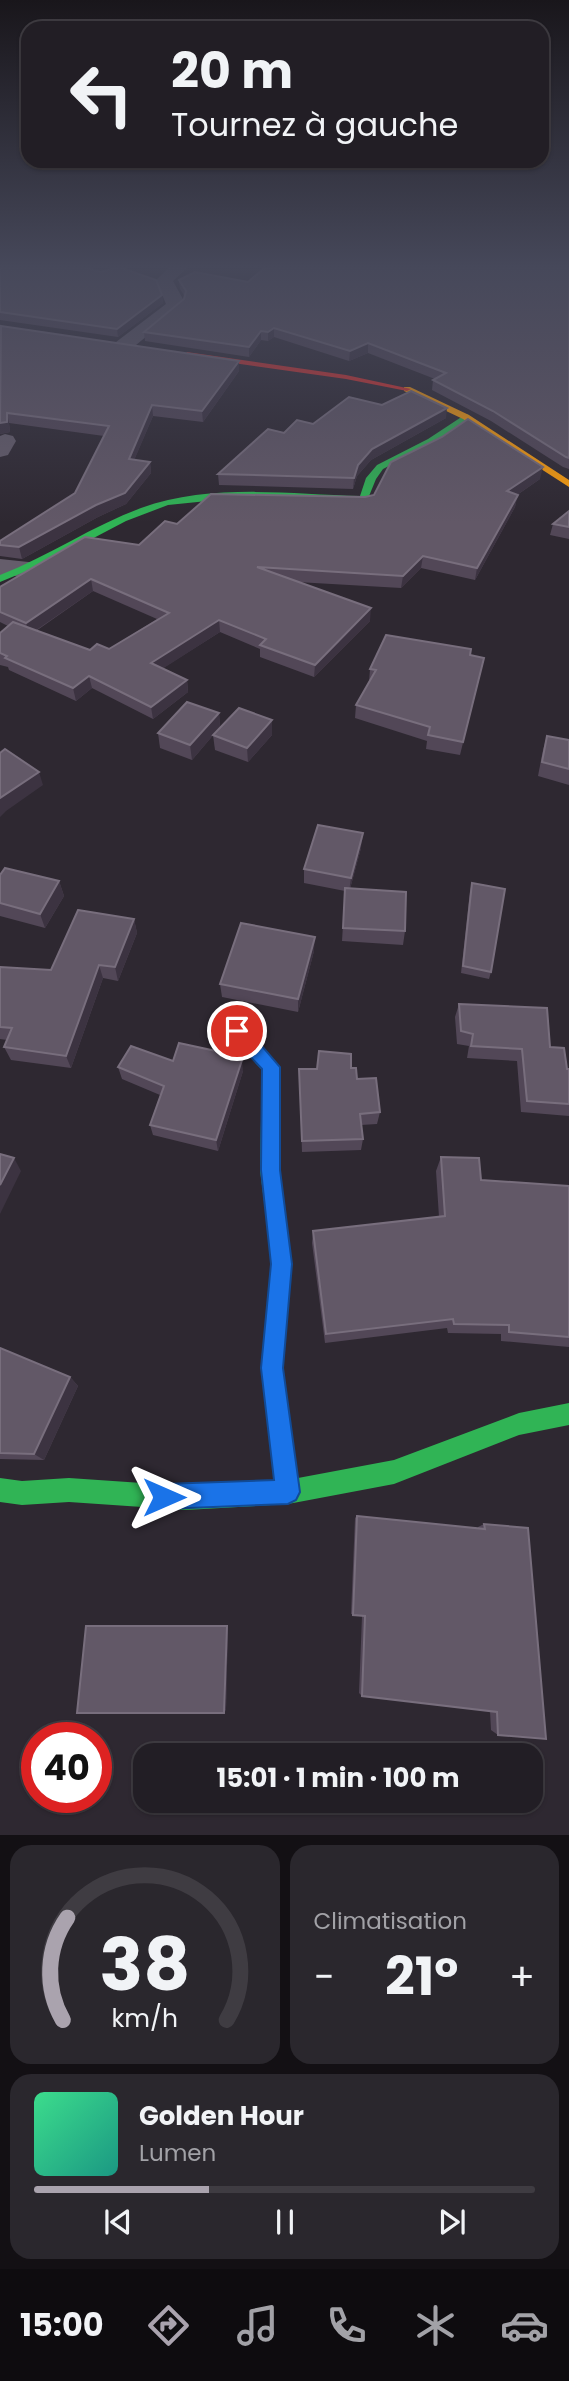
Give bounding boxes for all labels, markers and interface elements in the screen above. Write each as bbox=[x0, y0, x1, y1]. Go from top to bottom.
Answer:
text: 20 m bbox=[171, 37, 293, 105]
icon: left bbox=[56, 49, 147, 140]
text: Tournez à gauche bbox=[171, 102, 458, 147]
pin bbox=[207, 1001, 267, 1061]
icon: arrive bbox=[218, 1012, 256, 1050]
position arrow bbox=[127, 1460, 201, 1534]
speed limit sign: 40 bbox=[21, 1722, 112, 1813]
text: 15:01 · 1 min · 100 m bbox=[216, 1760, 460, 1796]
text: Climatisation bbox=[314, 1905, 467, 1937]
text: 38 bbox=[99, 1915, 190, 2016]
text: 21° bbox=[385, 1940, 458, 2013]
text: − bbox=[314, 1950, 334, 2003]
text: + bbox=[509, 1950, 535, 2003]
text: km/h bbox=[111, 2001, 178, 2036]
text: Golden Hour bbox=[139, 2098, 304, 2134]
text: Lumen bbox=[139, 2137, 216, 2169]
icon: previous bbox=[99, 2203, 137, 2241]
icon: pause bbox=[266, 2203, 304, 2241]
icon: next bbox=[433, 2203, 471, 2241]
icon: directions bbox=[144, 2301, 193, 2350]
icon: music bbox=[233, 2301, 282, 2350]
icon: phone bbox=[322, 2301, 371, 2350]
icon: climate bbox=[411, 2301, 460, 2350]
icon: car bbox=[500, 2301, 549, 2350]
text: 15:00 bbox=[20, 2302, 104, 2347]

